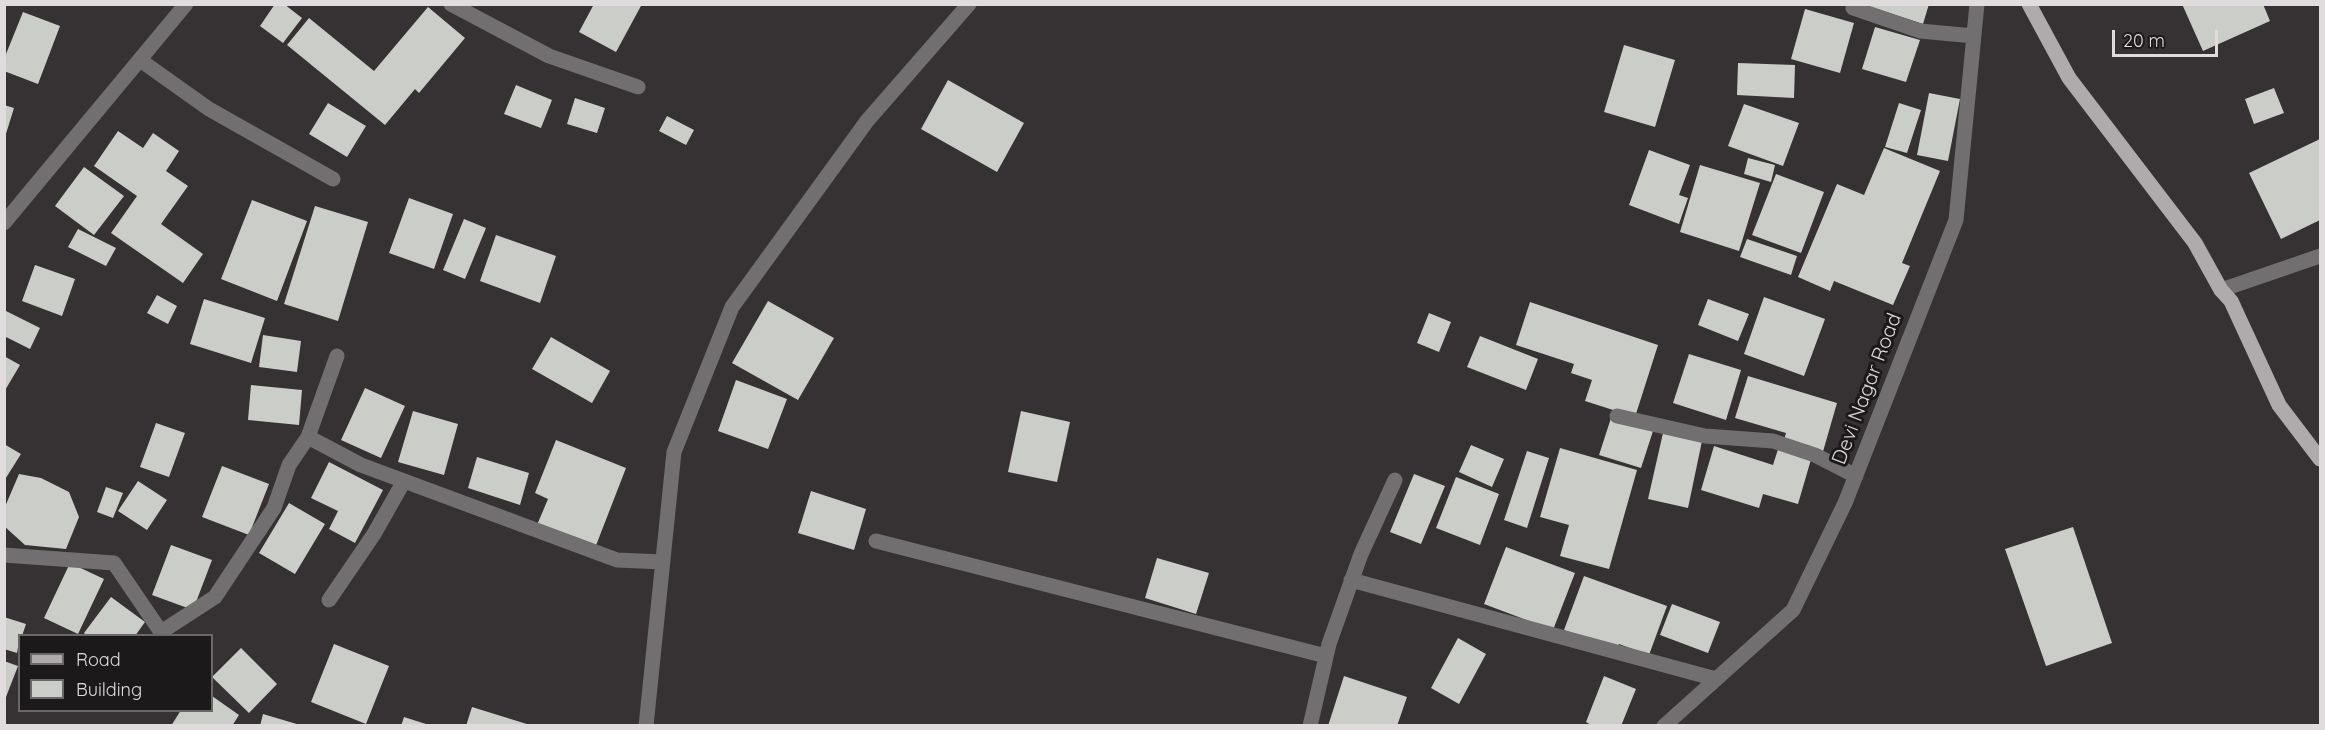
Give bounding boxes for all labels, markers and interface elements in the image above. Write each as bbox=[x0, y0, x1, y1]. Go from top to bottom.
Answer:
scale bar bbox=[2115, 18, 2222, 56]
text: 20 m bbox=[2123, 29, 2165, 52]
street label: Devi Nagar Road bbox=[1827, 310, 1907, 468]
legend bbox=[18, 634, 213, 712]
text: Road bbox=[76, 648, 121, 671]
text: Building bbox=[76, 678, 142, 701]

